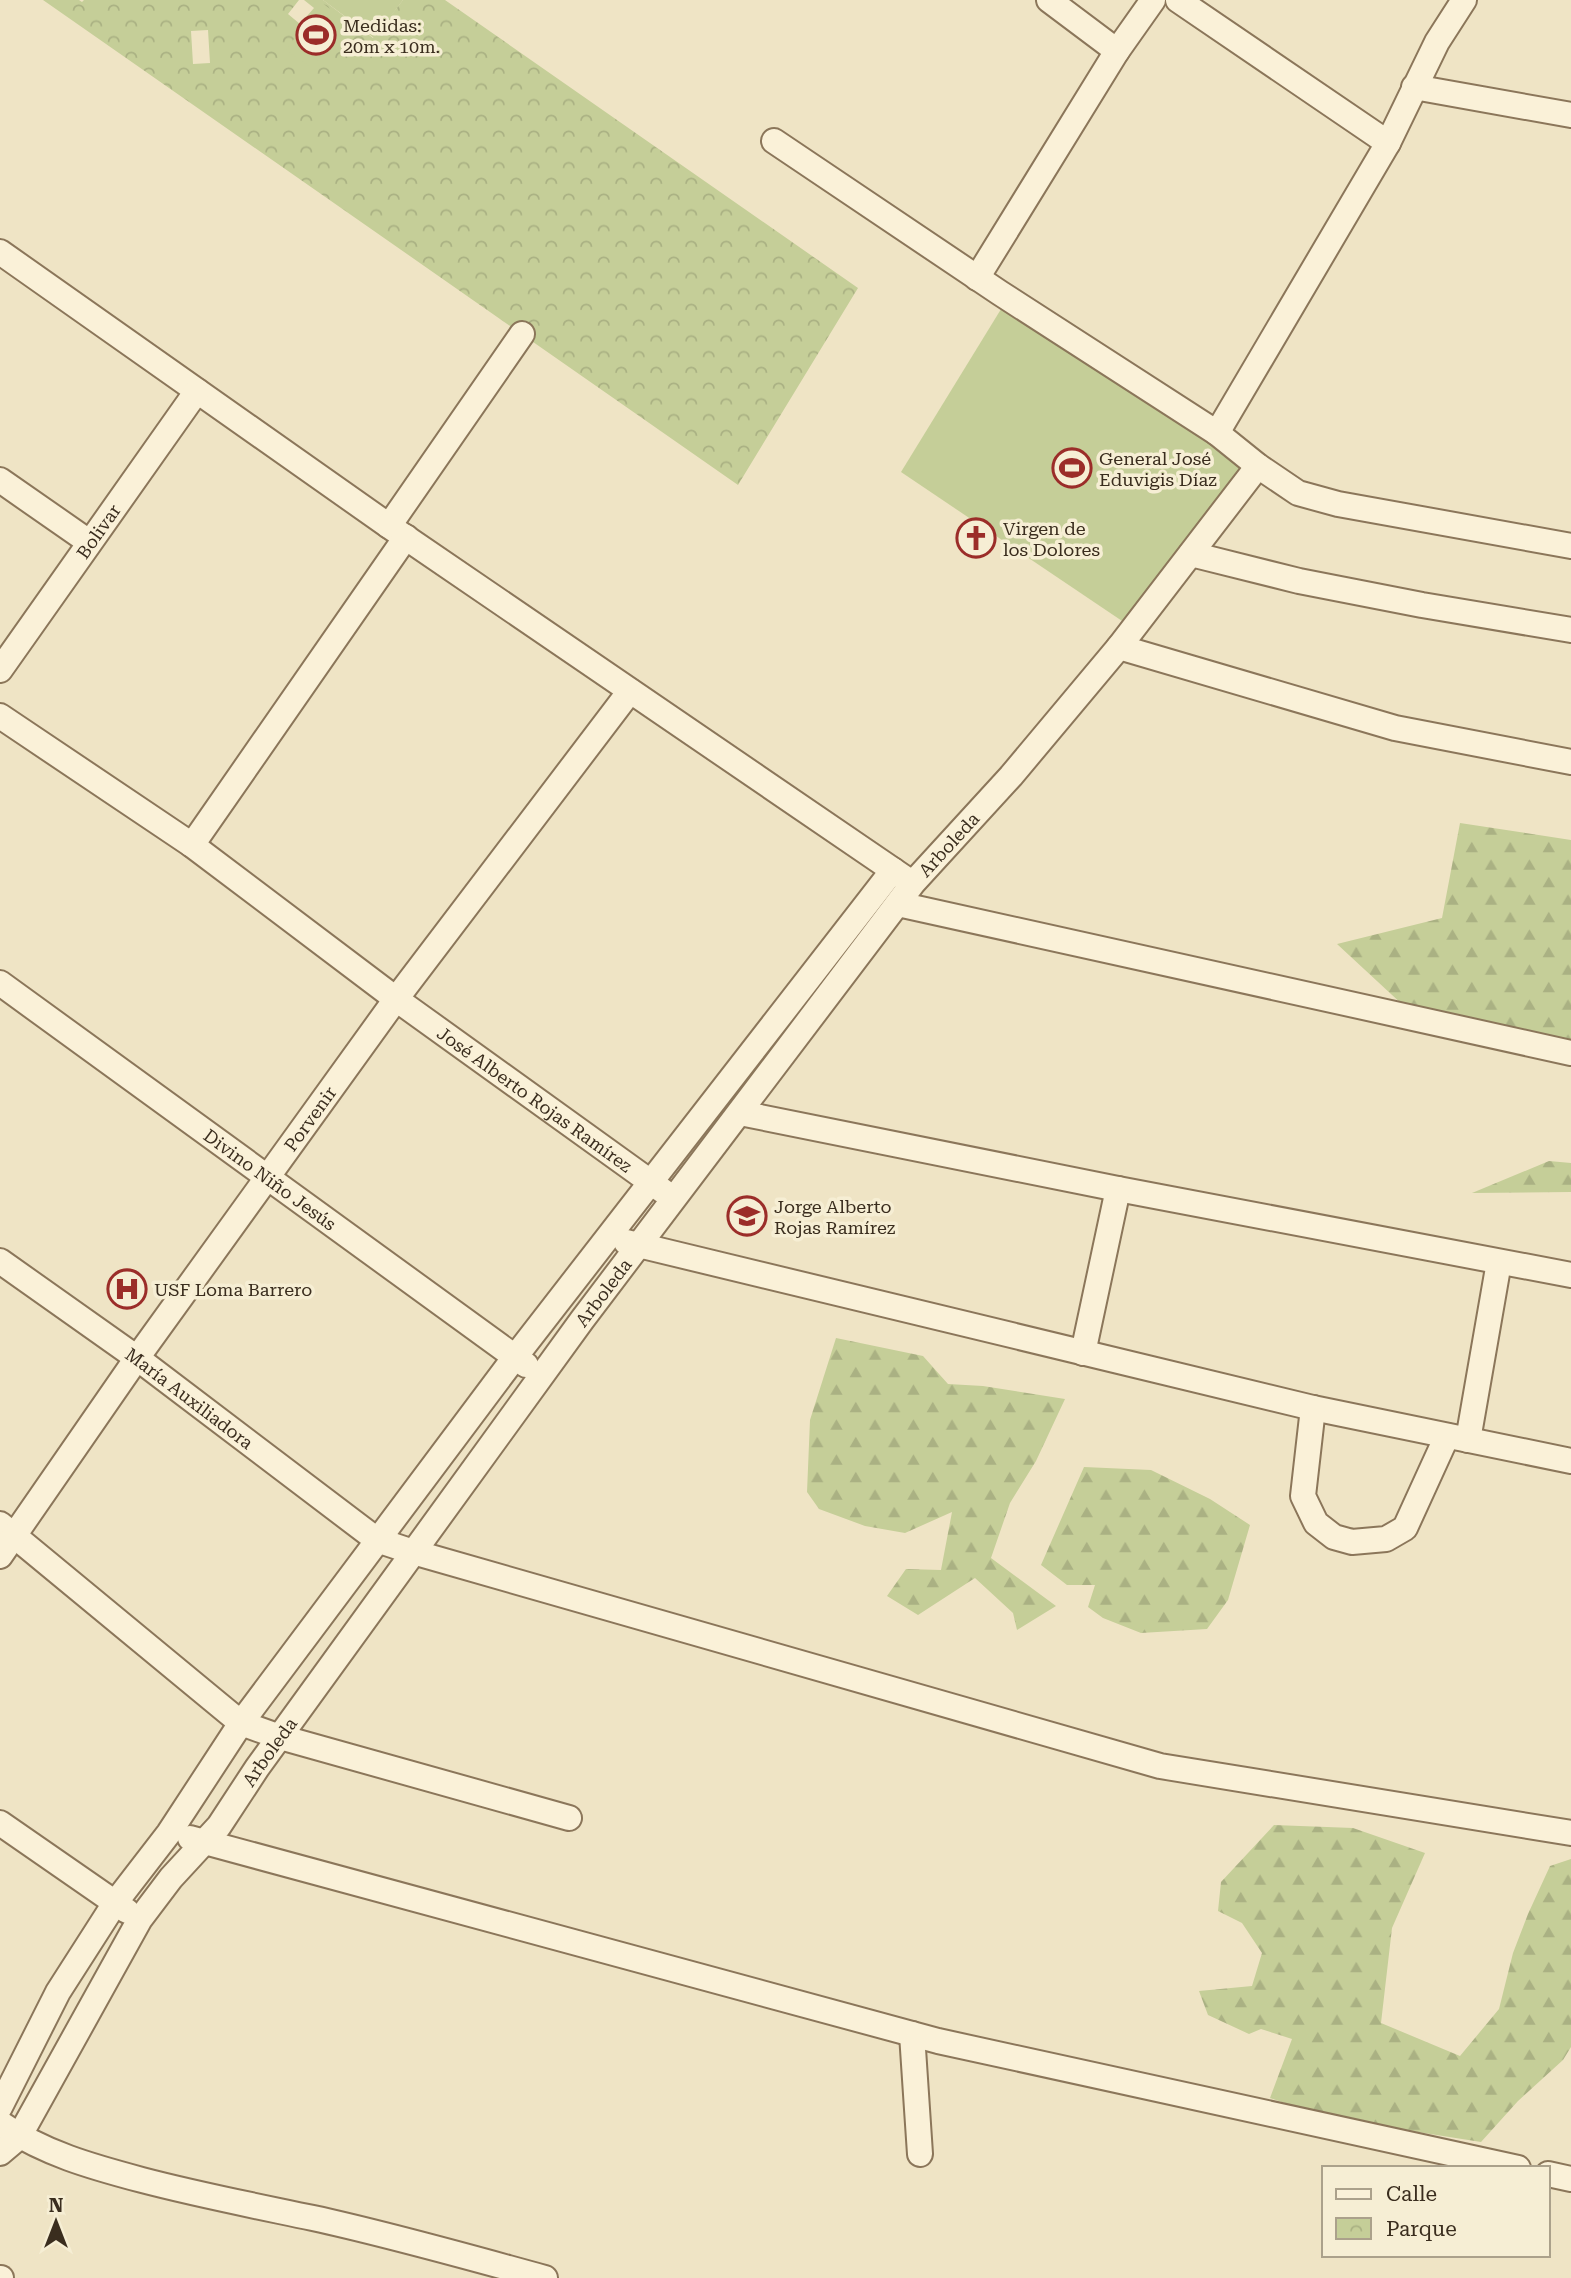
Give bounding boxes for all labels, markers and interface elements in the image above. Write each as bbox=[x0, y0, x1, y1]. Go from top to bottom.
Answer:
sports icon: Medidas: 20m x 10m. bbox=[295, 14, 337, 56]
place label: Medidas: 20m x 10m. bbox=[343, 15, 440, 57]
sports icon: General José Eduvigis Díaz bbox=[1051, 447, 1093, 489]
place label: General José Eduvigis Díaz bbox=[1099, 448, 1217, 490]
street label: Bolivar bbox=[72, 500, 124, 562]
church icon: Virgen de los Dolores bbox=[955, 517, 997, 559]
place label: Virgen de los Dolores bbox=[1003, 518, 1100, 560]
street label: Arboleda bbox=[914, 808, 983, 881]
street label: José Alberto Rojas Ramírez bbox=[433, 1022, 637, 1176]
street label: Porvenir bbox=[279, 1082, 340, 1155]
street label: Divino Niño Jesús bbox=[200, 1124, 341, 1234]
school or university icon: Jorge Alberto Rojas Ramírez bbox=[726, 1195, 768, 1237]
place label: Jorge Alberto Rojas Ramírez bbox=[774, 1196, 896, 1238]
street label: Arboleda bbox=[571, 1254, 636, 1330]
hospital icon: USF Loma Barrero bbox=[106, 1268, 148, 1310]
place label: USF Loma Barrero bbox=[154, 1279, 312, 1300]
street label: María Auxiliadora bbox=[122, 1343, 258, 1453]
street label: Arboleda bbox=[238, 1713, 301, 1790]
legend bbox=[1322, 2166, 1550, 2257]
text: Calle bbox=[1386, 2182, 1437, 2206]
north arrow bbox=[21, 2187, 91, 2257]
text: N bbox=[49, 2194, 64, 2217]
text: Parque bbox=[1386, 2217, 1457, 2241]

